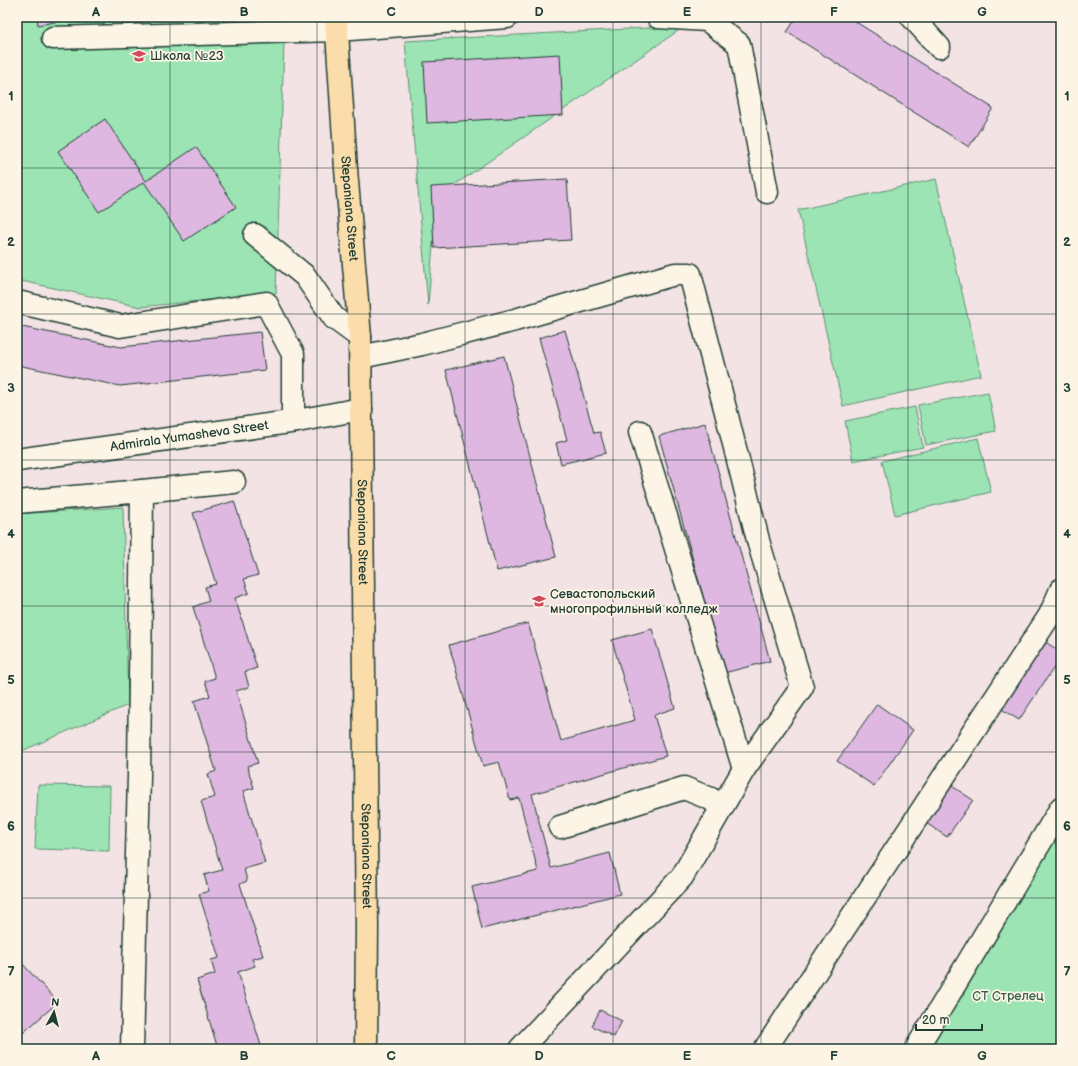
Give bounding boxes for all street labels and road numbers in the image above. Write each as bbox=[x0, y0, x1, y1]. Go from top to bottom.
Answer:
street label: Stepaniana Street bbox=[337, 155, 362, 262]
street label: Admirala Yumasheva Street bbox=[109, 417, 270, 455]
street label: Stepaniana Street bbox=[354, 479, 371, 585]
street label: Stepaniana Street bbox=[358, 803, 375, 909]

